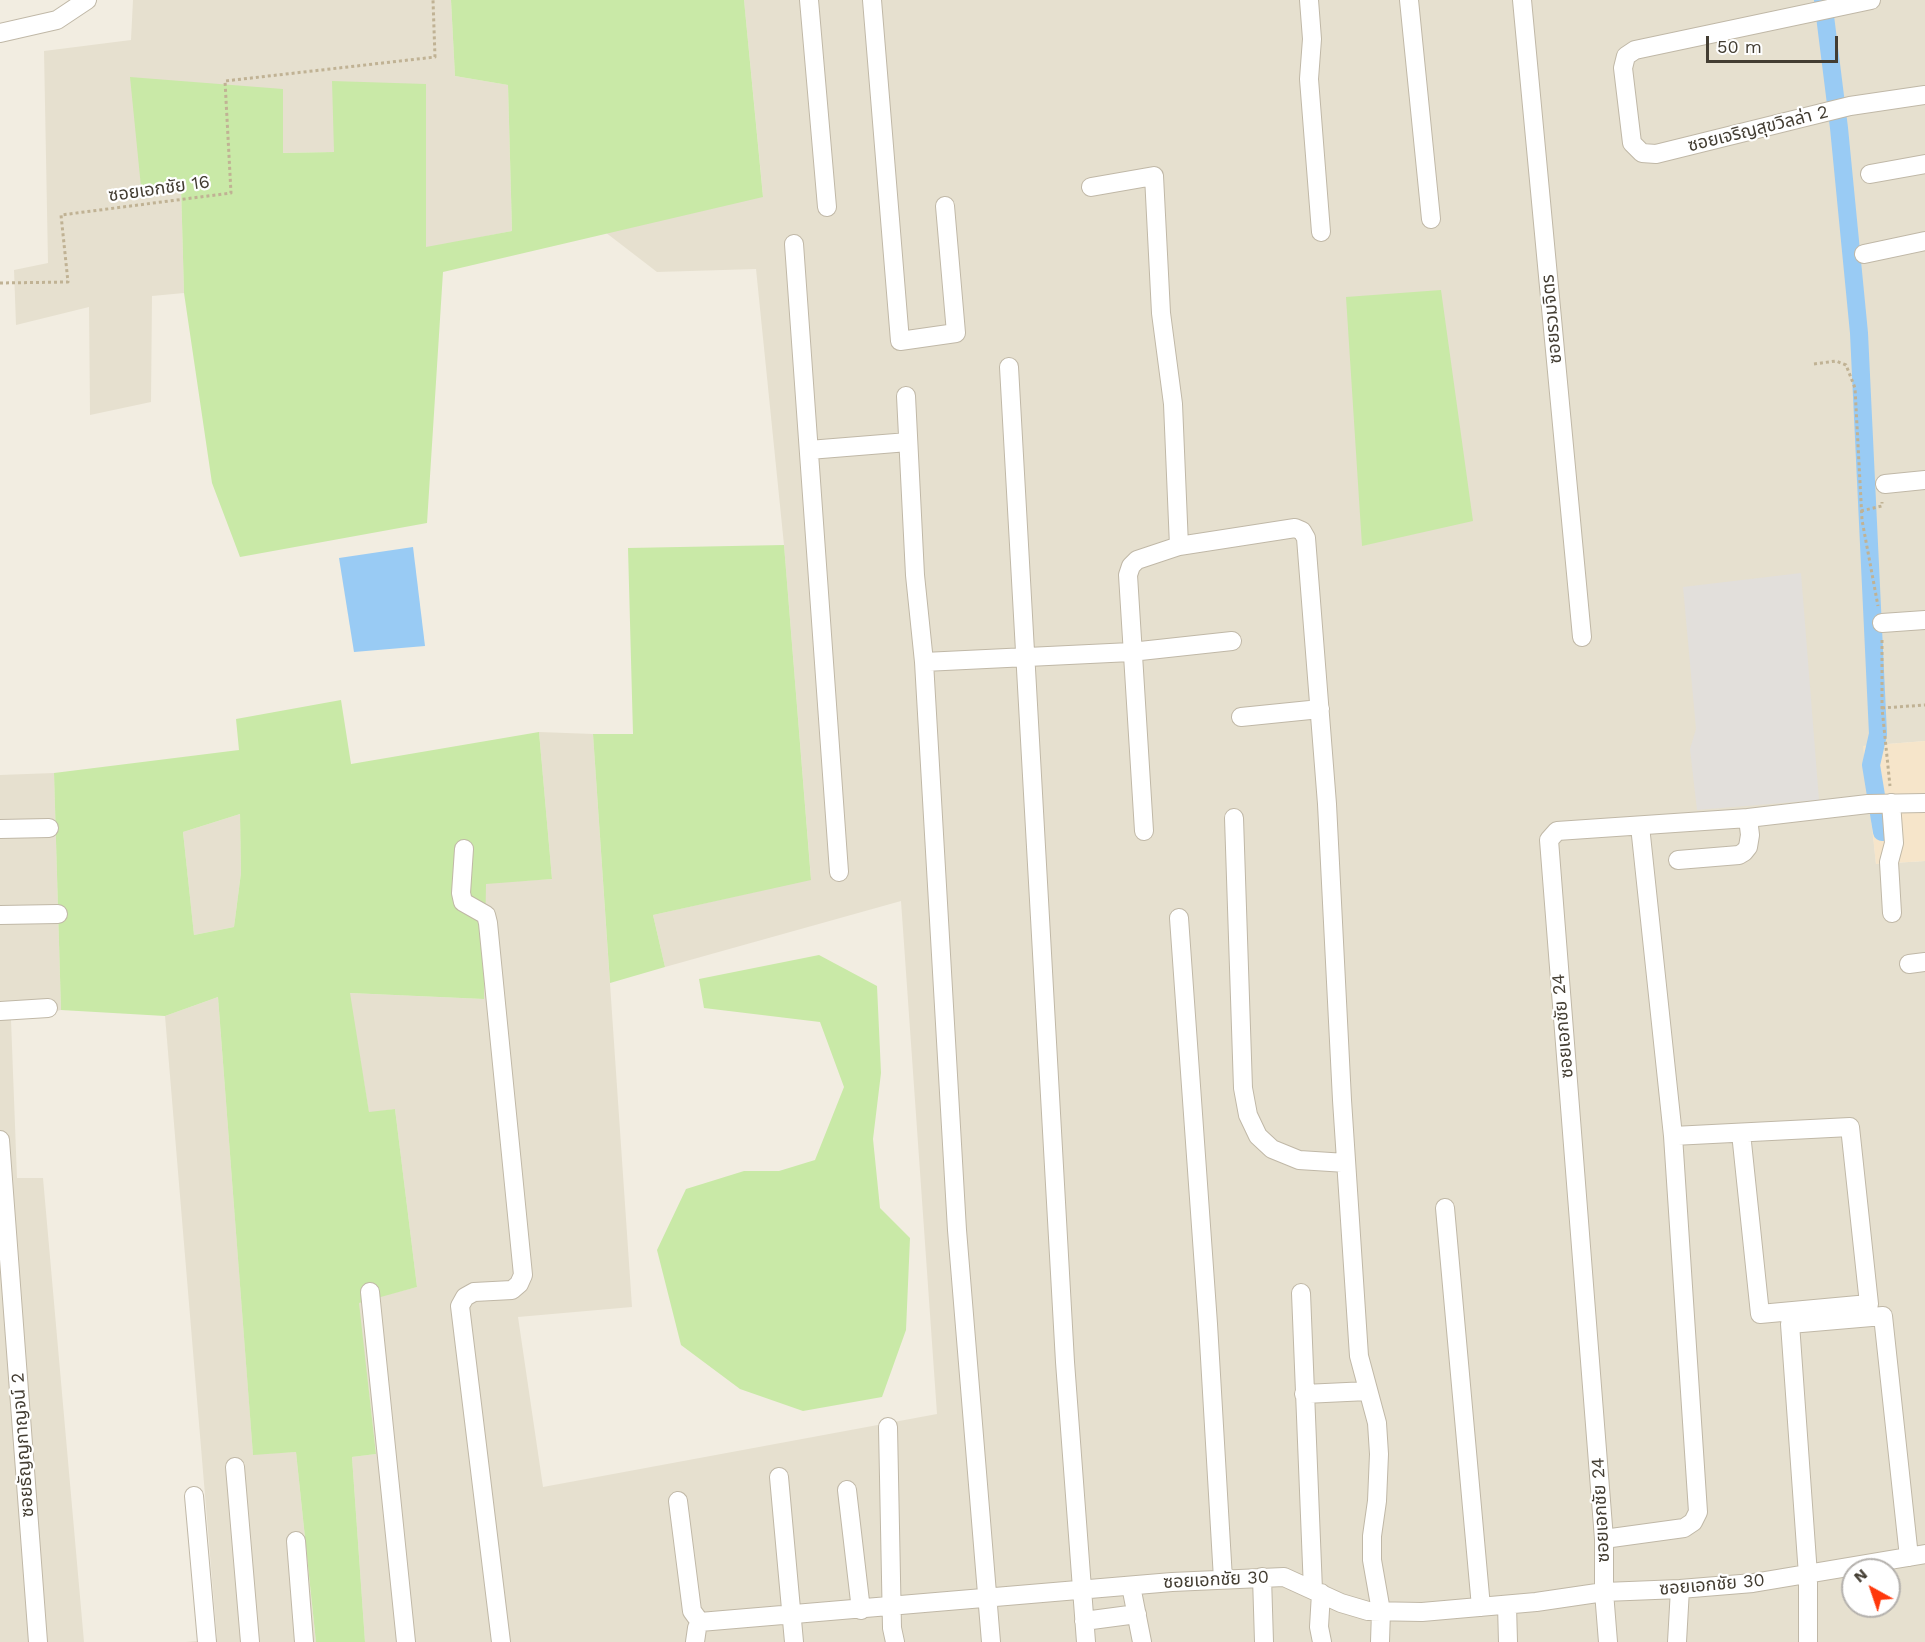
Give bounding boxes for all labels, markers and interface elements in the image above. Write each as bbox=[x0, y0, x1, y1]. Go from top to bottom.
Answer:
scale bar bbox=[1709, 24, 1841, 62]
text: 50 m bbox=[1717, 36, 1762, 57]
street label: ซอยเจริญสุขวิลล่า 2 bbox=[1686, 101, 1830, 157]
street label: ซอยเอกชัย 16 bbox=[107, 171, 211, 207]
street label: ซอยรวมจิตร bbox=[1537, 273, 1567, 365]
street label: ซอยเอกชัย 24 bbox=[1548, 973, 1578, 1079]
street label: ซอยธัญญกาญจน์ 2 bbox=[7, 1372, 39, 1518]
street label: ซอยเอกชัย 24 bbox=[1587, 1457, 1615, 1563]
north arrow bbox=[1841, 1558, 1901, 1618]
text: N bbox=[1850, 1564, 1871, 1586]
street label: ซอยเอกชัย 30 bbox=[1163, 1566, 1269, 1594]
street label: ซอยเอกชัย 30 bbox=[1658, 1570, 1766, 1600]

